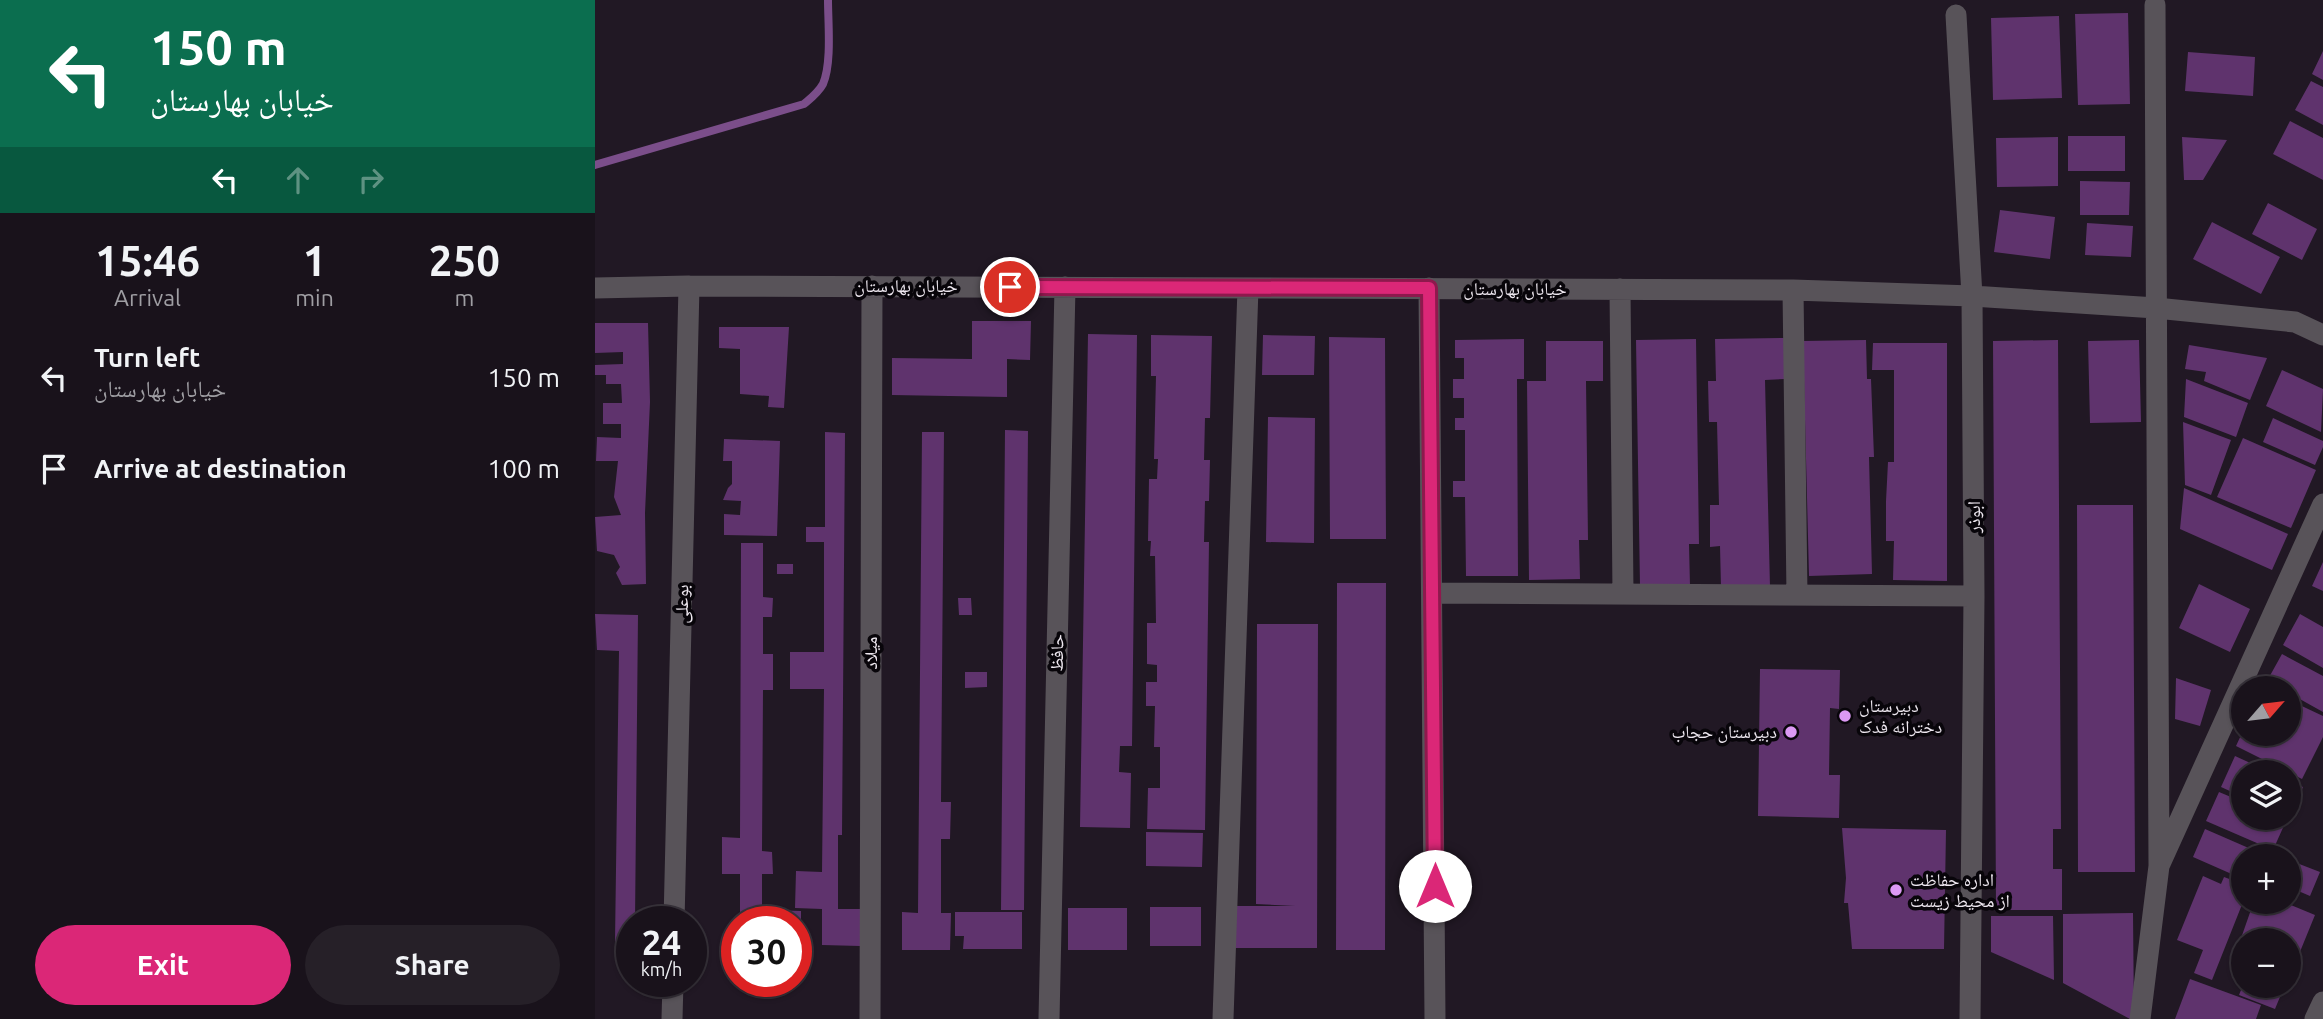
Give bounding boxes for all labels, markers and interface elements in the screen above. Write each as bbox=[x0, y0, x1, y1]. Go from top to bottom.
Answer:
text: 150 m bbox=[150, 19, 287, 74]
icon: left bbox=[35, 28, 126, 119]
text: خیابان بهارستان bbox=[150, 81, 334, 117]
icon: left bbox=[206, 161, 244, 199]
icon: ahead bbox=[279, 161, 317, 199]
icon: right bbox=[352, 161, 390, 199]
text: 15:46 bbox=[95, 237, 200, 284]
text: 1 bbox=[303, 237, 326, 284]
text: 250 bbox=[429, 237, 500, 284]
pin bbox=[980, 257, 1040, 317]
icon: arrive bbox=[991, 268, 1029, 306]
street label: خیابان بهارستان bbox=[854, 275, 958, 297]
street label: خیابان بهارستان bbox=[1463, 278, 1567, 300]
text: Arrival bbox=[114, 285, 181, 310]
text: min bbox=[295, 285, 334, 310]
text: m bbox=[454, 285, 474, 310]
text: Turn left bbox=[94, 343, 200, 372]
icon: left bbox=[35, 359, 73, 397]
text: 150 m bbox=[488, 363, 560, 392]
text: خیابان بهارستان bbox=[94, 376, 226, 401]
icon: arrive bbox=[35, 450, 73, 488]
text: Arrive at destination bbox=[94, 454, 347, 483]
text: 100 m bbox=[488, 454, 560, 483]
street label: ابوذر bbox=[1963, 501, 1985, 534]
street label: بوعلی bbox=[671, 584, 693, 624]
street label: حافظ bbox=[1046, 634, 1066, 672]
street label: میلاد bbox=[860, 636, 881, 670]
north arrow bbox=[2231, 676, 2301, 746]
map controls bbox=[2231, 676, 2301, 998]
place label: دبیرستان دخترانه فدک bbox=[1859, 695, 1942, 737]
marker: دبیرستان دخترانه فدک bbox=[1837, 708, 1853, 724]
place label: دبیرستان حجاب bbox=[1671, 721, 1777, 743]
marker: دبیرستان حجاب bbox=[1783, 724, 1799, 740]
button: layers bbox=[2231, 760, 2301, 830]
button: + bbox=[2231, 844, 2301, 914]
position arrow bbox=[1398, 849, 1472, 923]
place label: اداره حفاظت از محیط زیست bbox=[1910, 869, 2010, 911]
marker: اداره حفاظت از محیط زیست bbox=[1888, 882, 1904, 898]
speed limit sign: 30 bbox=[721, 906, 812, 997]
text: 24 bbox=[642, 922, 681, 962]
button: Exit bbox=[35, 925, 291, 1005]
button: Share bbox=[305, 925, 560, 1005]
button: − bbox=[2231, 928, 2301, 998]
text: km/h bbox=[641, 959, 682, 979]

